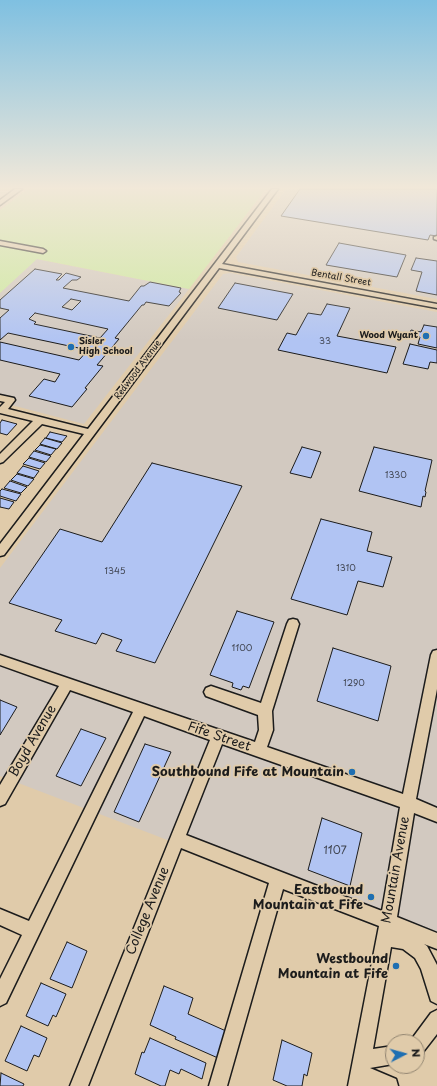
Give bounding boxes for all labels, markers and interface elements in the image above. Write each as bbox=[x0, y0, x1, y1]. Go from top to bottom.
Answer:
street label: Bentall Street bbox=[310, 267, 372, 289]
place label: Wood Wyant bbox=[359, 331, 418, 341]
marker: Wood Wyant bbox=[421, 331, 431, 341]
place label: Sisler High School bbox=[79, 337, 133, 358]
house number: 33 bbox=[319, 337, 331, 347]
street label: Redwood Avenue bbox=[112, 338, 164, 402]
marker: Sisler High School bbox=[66, 342, 76, 352]
house number: 1330 bbox=[385, 471, 407, 481]
house number: 1310 bbox=[336, 564, 356, 574]
house number: 1345 bbox=[105, 567, 125, 577]
house number: 1100 bbox=[232, 644, 252, 654]
house number: 1290 bbox=[343, 679, 365, 689]
street label: Boyd Avenue bbox=[6, 702, 60, 780]
street label: Fife Street bbox=[185, 719, 253, 755]
place label: Southbound Fife at Mountain bbox=[152, 764, 344, 780]
marker: Southbound Fife at Mountain bbox=[347, 767, 357, 777]
street label: Mountain Avenue bbox=[379, 815, 413, 925]
house number: 1107 bbox=[323, 844, 347, 858]
street label: College Avenue bbox=[123, 865, 173, 957]
place label: Eastbound Mountain at Fife bbox=[253, 882, 363, 913]
marker: Eastbound Mountain at Fife bbox=[366, 892, 376, 902]
place label: Westbound Mountain at Fife bbox=[278, 951, 388, 982]
marker: Westbound Mountain at Fife bbox=[391, 961, 401, 971]
north arrow bbox=[385, 1034, 425, 1074]
text: N bbox=[408, 1048, 425, 1058]

